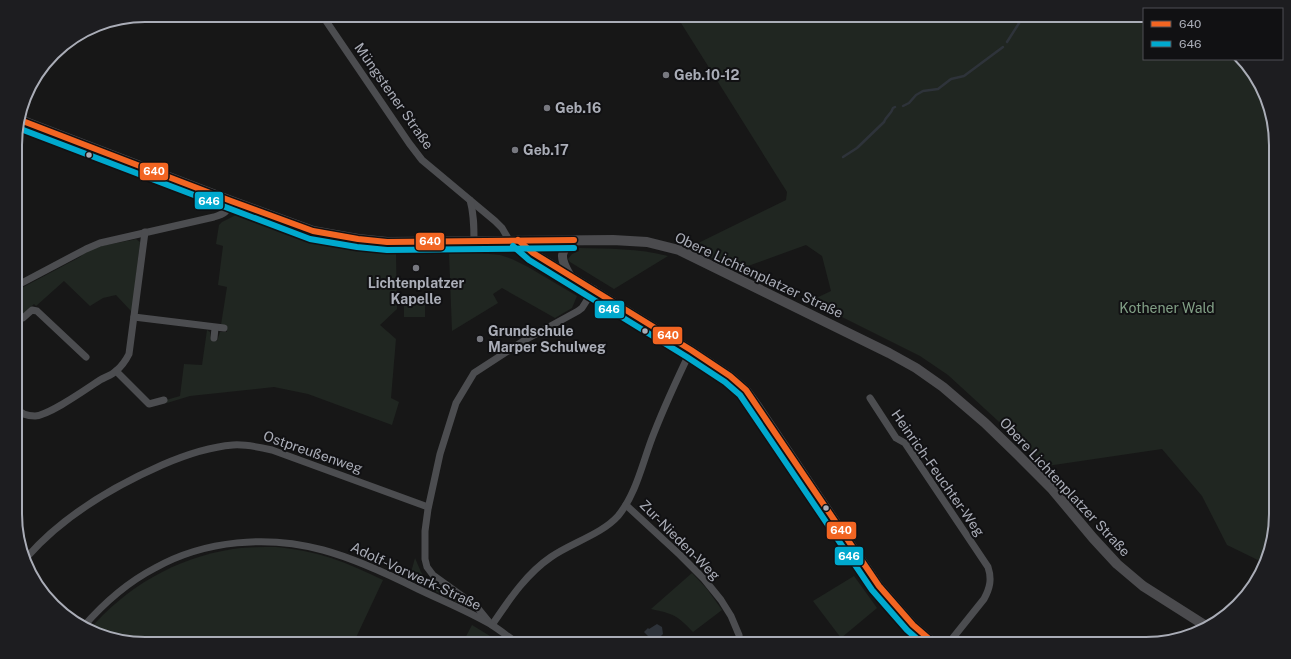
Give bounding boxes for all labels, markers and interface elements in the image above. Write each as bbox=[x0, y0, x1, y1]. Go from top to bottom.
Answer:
legend bbox=[1143, 8, 1283, 60]
text: 640 bbox=[1179, 17, 1201, 31]
text: 646 bbox=[1179, 37, 1201, 51]
street label: Müngstener Straße bbox=[351, 40, 437, 152]
place label: Geb.10-12 bbox=[674, 67, 740, 83]
marker: Geb.10-12 bbox=[661, 70, 671, 80]
place label: Geb.16 bbox=[555, 100, 601, 116]
marker: Geb.16 bbox=[542, 103, 552, 113]
place label: Geb.17 bbox=[523, 142, 569, 158]
marker: Geb.17 bbox=[510, 145, 520, 155]
unlabelled marker bbox=[84, 150, 94, 160]
line badge: 640 bbox=[139, 162, 169, 181]
text: 640 bbox=[143, 165, 165, 177]
line badge: 646 bbox=[194, 191, 224, 210]
text: 646 bbox=[198, 195, 220, 207]
street label: Obere Lichtenplatzer Straße bbox=[672, 229, 846, 321]
line badge: 640 bbox=[415, 232, 445, 251]
text: 640 bbox=[419, 235, 441, 247]
marker: Lichtenplatzer Kapelle bbox=[411, 263, 421, 273]
place label: Lichtenplatzer Kapelle bbox=[368, 275, 465, 307]
line badge: 646 bbox=[594, 300, 625, 319]
park label: Kothener Wald bbox=[1119, 300, 1215, 316]
text: 646 bbox=[598, 303, 620, 315]
place label: Grundschule Marper Schulweg bbox=[488, 323, 606, 355]
unlabelled marker bbox=[640, 326, 650, 336]
line badge: 640 bbox=[652, 326, 683, 345]
text: 640 bbox=[657, 329, 679, 341]
marker: Grundschule Marper Schulweg bbox=[475, 334, 485, 344]
street label: Heinrich-Feuchter-Weg bbox=[888, 407, 988, 540]
street label: Obere Lichtenplatzer Straße bbox=[997, 414, 1134, 560]
street label: Ostpreußenweg bbox=[261, 428, 365, 477]
street label: Zur-Nieden-Weg bbox=[637, 497, 724, 584]
unlabelled marker bbox=[821, 503, 831, 513]
line badge: 640 bbox=[826, 521, 857, 540]
text: 640 bbox=[830, 524, 852, 536]
street label: Adolf-Vorwerk-Straße bbox=[348, 539, 484, 613]
line badge: 646 bbox=[834, 546, 864, 566]
text: 646 bbox=[838, 550, 860, 562]

